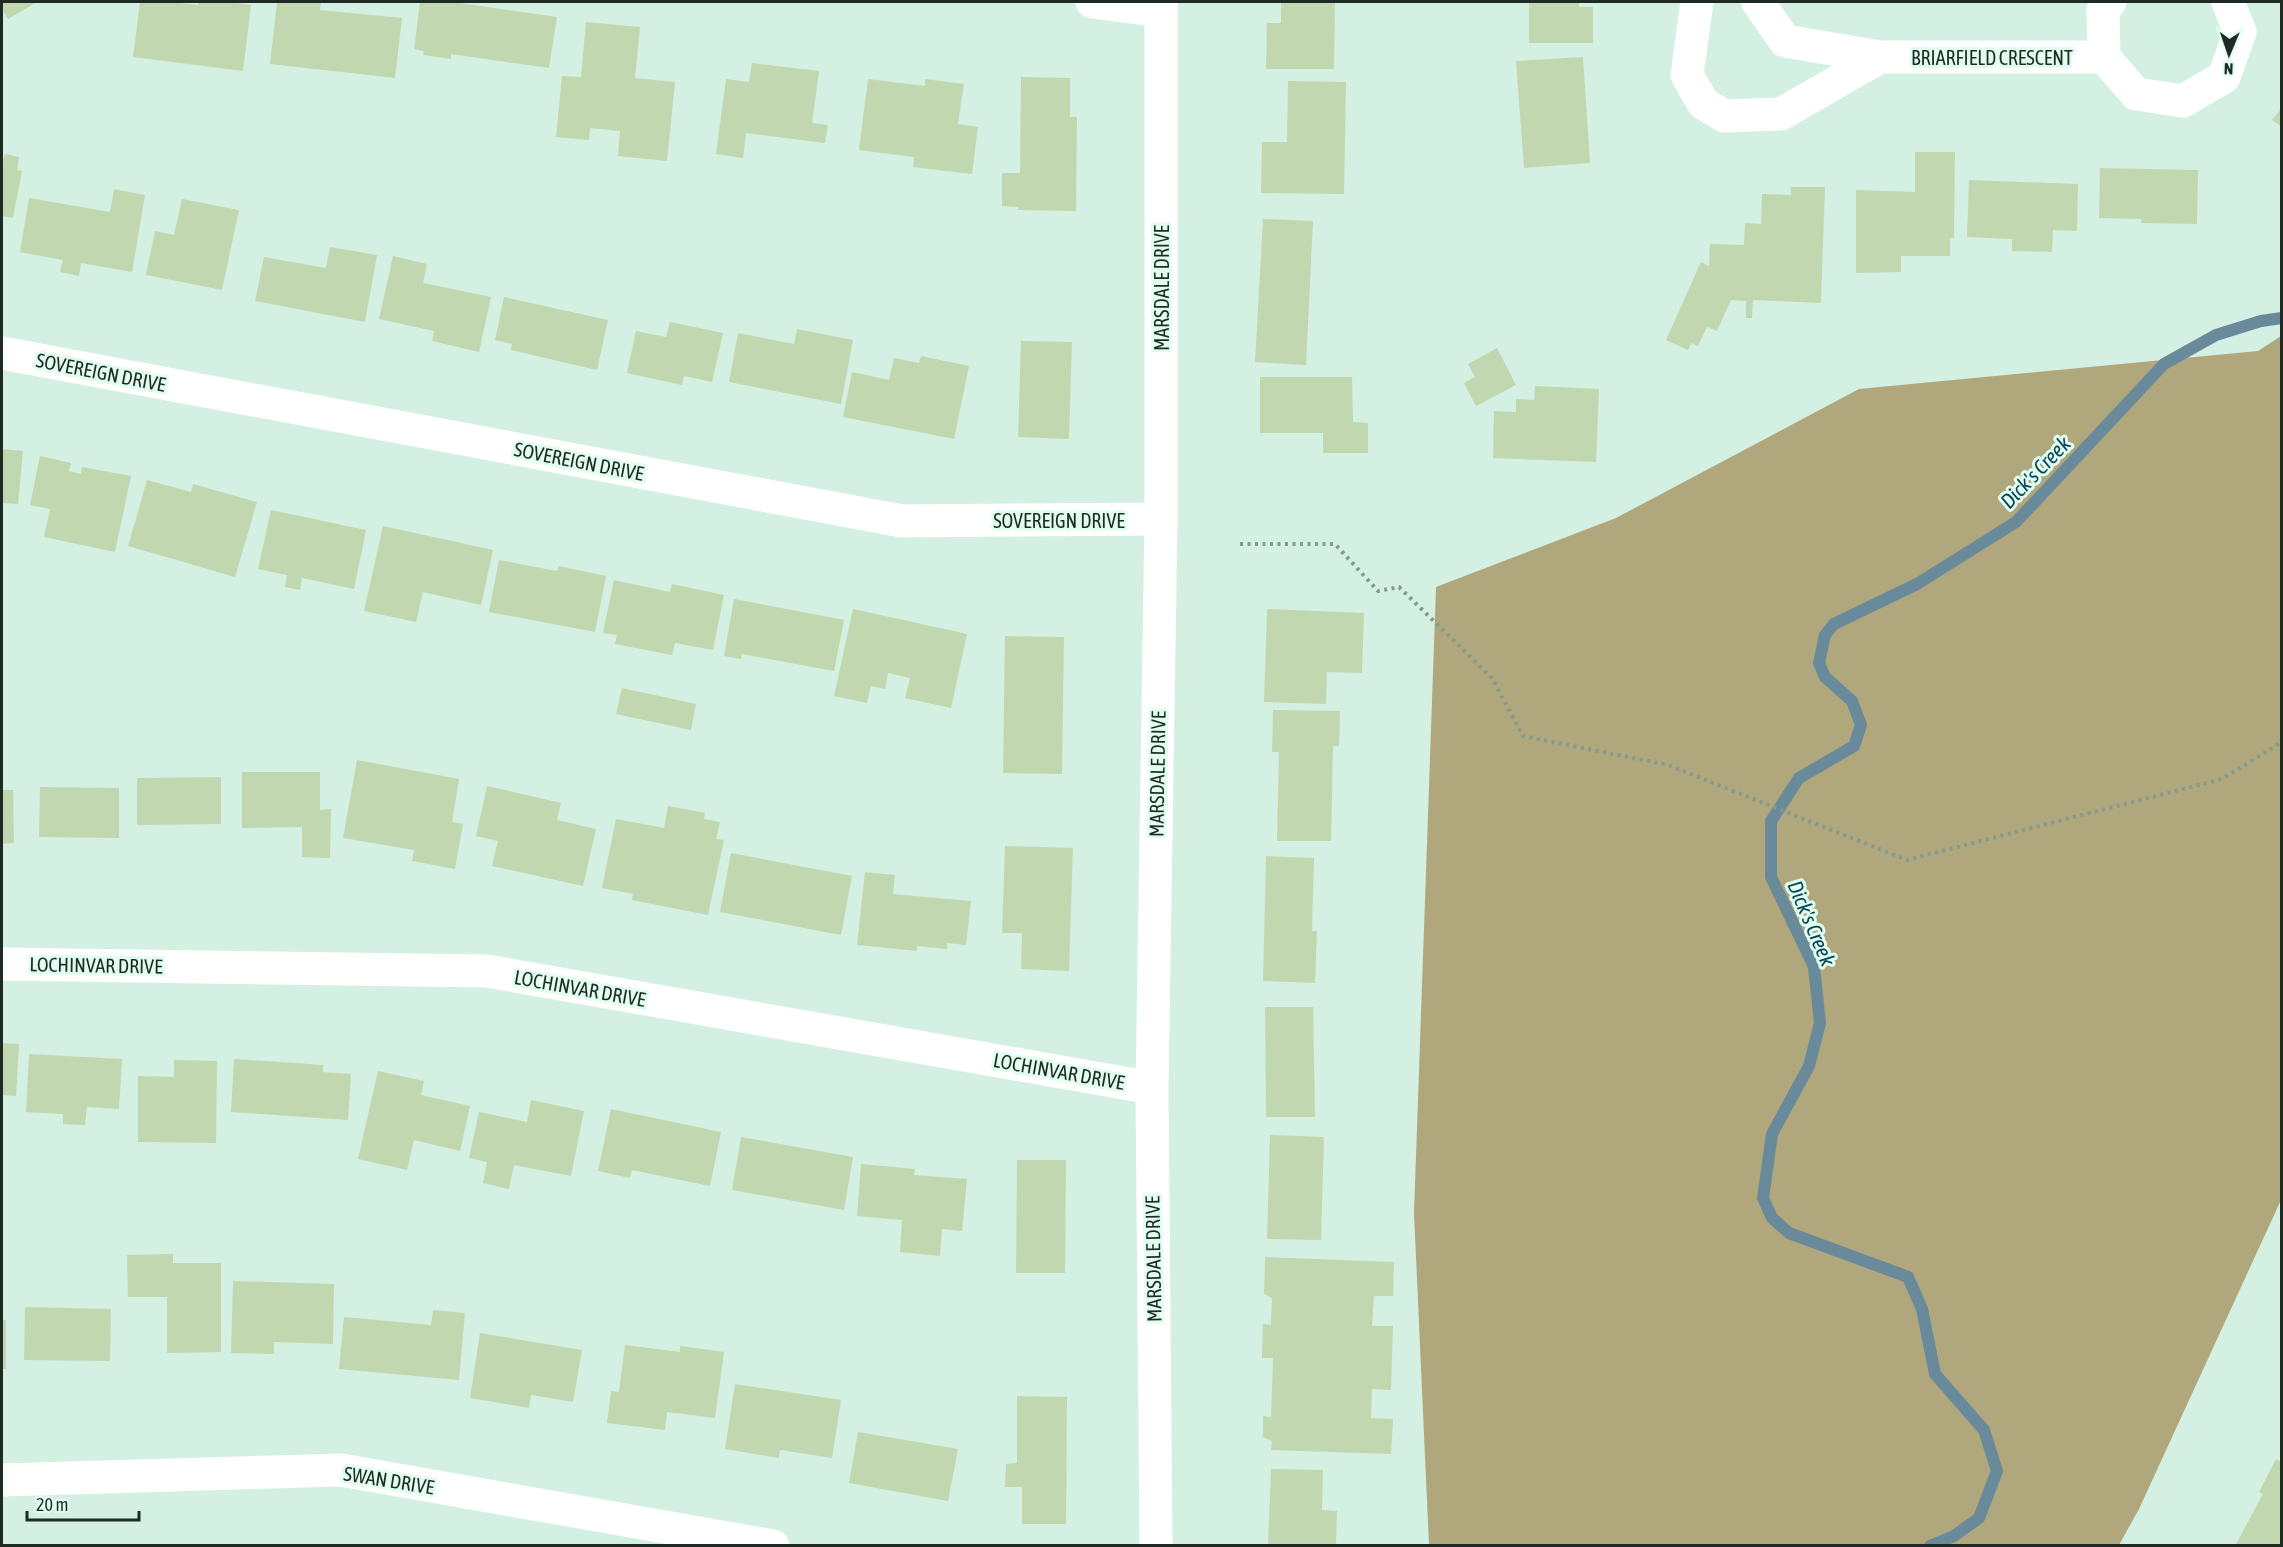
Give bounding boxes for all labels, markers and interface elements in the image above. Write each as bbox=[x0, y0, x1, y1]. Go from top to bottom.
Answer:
north arrow bbox=[2199, 24, 2259, 84]
street label: BRIARFIELD CRESCENT bbox=[1911, 46, 2073, 69]
text: N bbox=[2223, 60, 2234, 78]
street label: MARSDALE DRIVE bbox=[1150, 224, 1173, 351]
street label: SOVEREIGN DRIVE bbox=[34, 348, 168, 396]
water label: Dick's Creek bbox=[1995, 431, 2075, 513]
street label: SOVEREIGN DRIVE bbox=[512, 437, 646, 485]
street label: SOVEREIGN DRIVE bbox=[993, 509, 1125, 532]
street label: MARSDALE DRIVE bbox=[1144, 710, 1170, 837]
water label: Dick's Creek bbox=[1783, 877, 1841, 970]
street label: LOCHINVAR DRIVE bbox=[29, 952, 163, 978]
street label: LOCHINVAR DRIVE bbox=[512, 965, 648, 1011]
street label: LOCHINVAR DRIVE bbox=[991, 1048, 1127, 1094]
street label: MARSDALE DRIVE bbox=[1140, 1195, 1166, 1322]
street label: SWAN DRIVE bbox=[342, 1461, 436, 1499]
scale bar bbox=[27, 1484, 140, 1522]
text: 20 m bbox=[36, 1494, 68, 1515]

